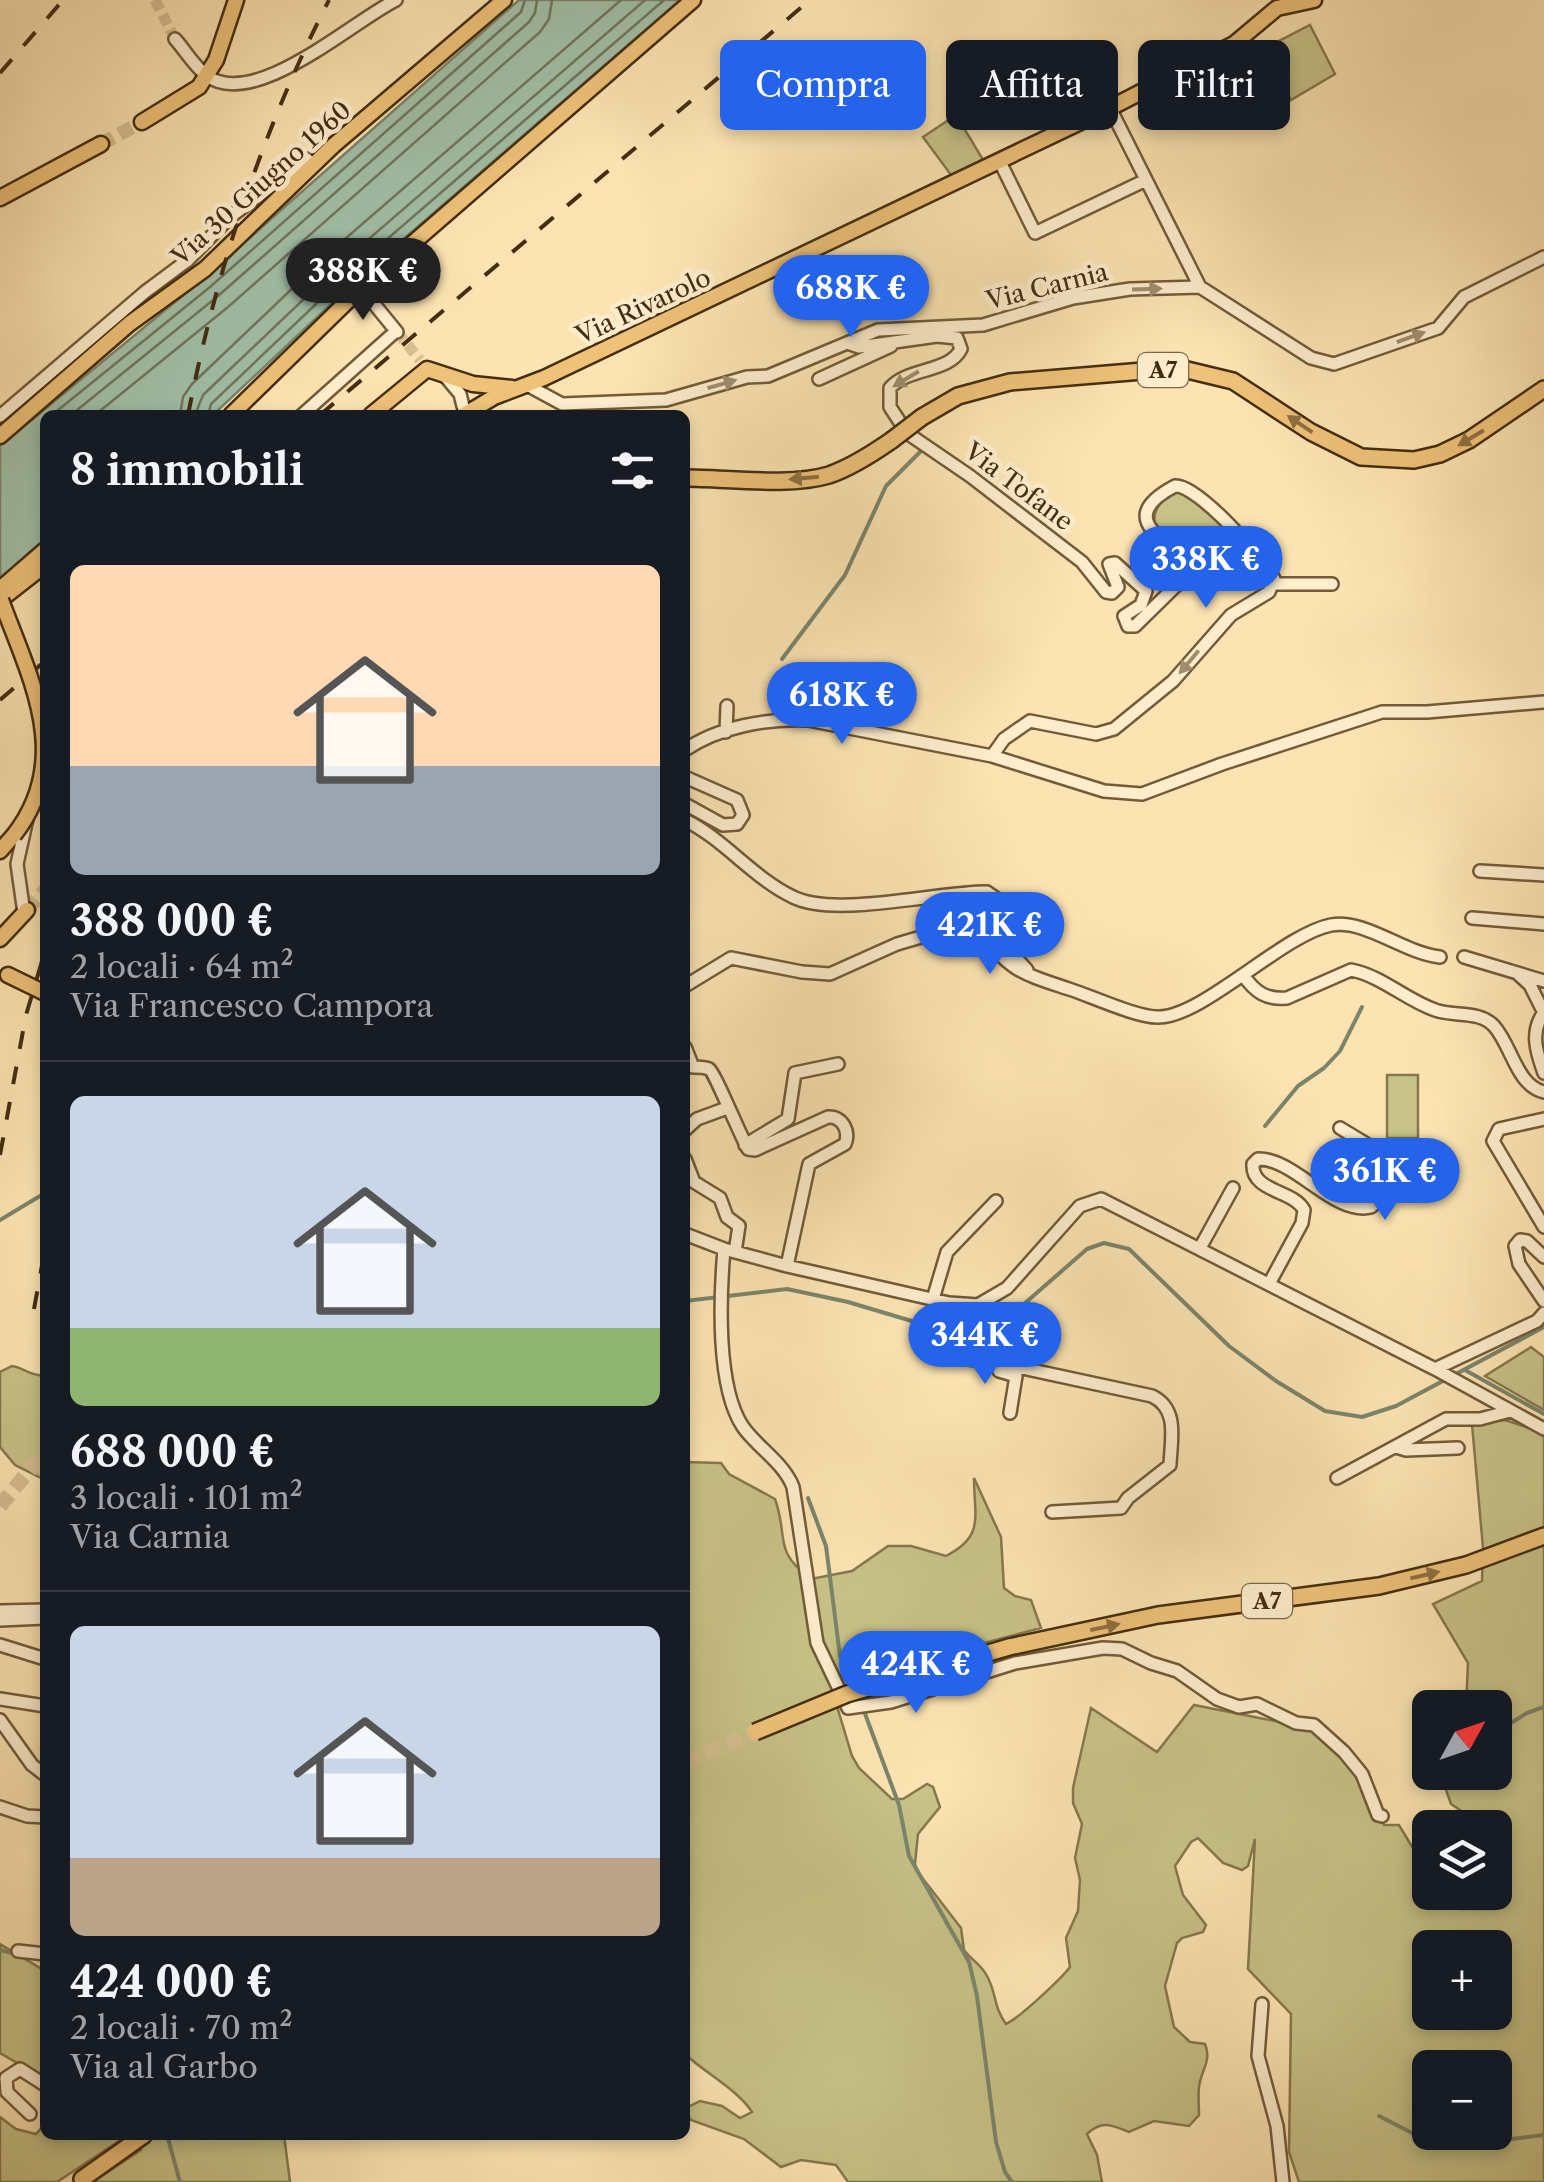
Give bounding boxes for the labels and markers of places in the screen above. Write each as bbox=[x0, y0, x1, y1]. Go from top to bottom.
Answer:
pin: 388K € bbox=[282, 238, 444, 323]
pin: 688K € bbox=[770, 255, 932, 340]
pin: 338K € bbox=[1125, 526, 1287, 611]
pin: 618K € bbox=[761, 662, 923, 747]
pin: 421K € bbox=[909, 892, 1071, 977]
pin: 361K € bbox=[1304, 1138, 1466, 1223]
pin: 344K € bbox=[904, 1302, 1066, 1387]
pin: 424K € bbox=[835, 1631, 997, 1716]

